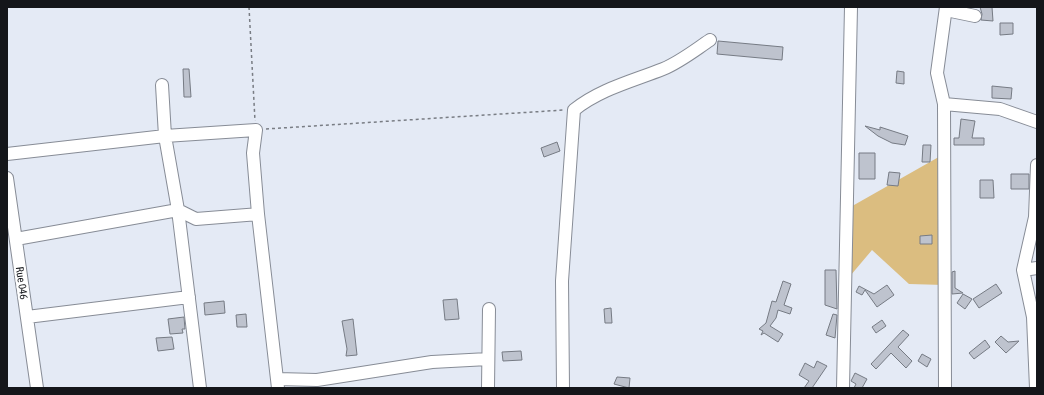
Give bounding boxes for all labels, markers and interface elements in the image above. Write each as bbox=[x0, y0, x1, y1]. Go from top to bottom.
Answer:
street label: Rue 046 bbox=[14, 266, 30, 300]

